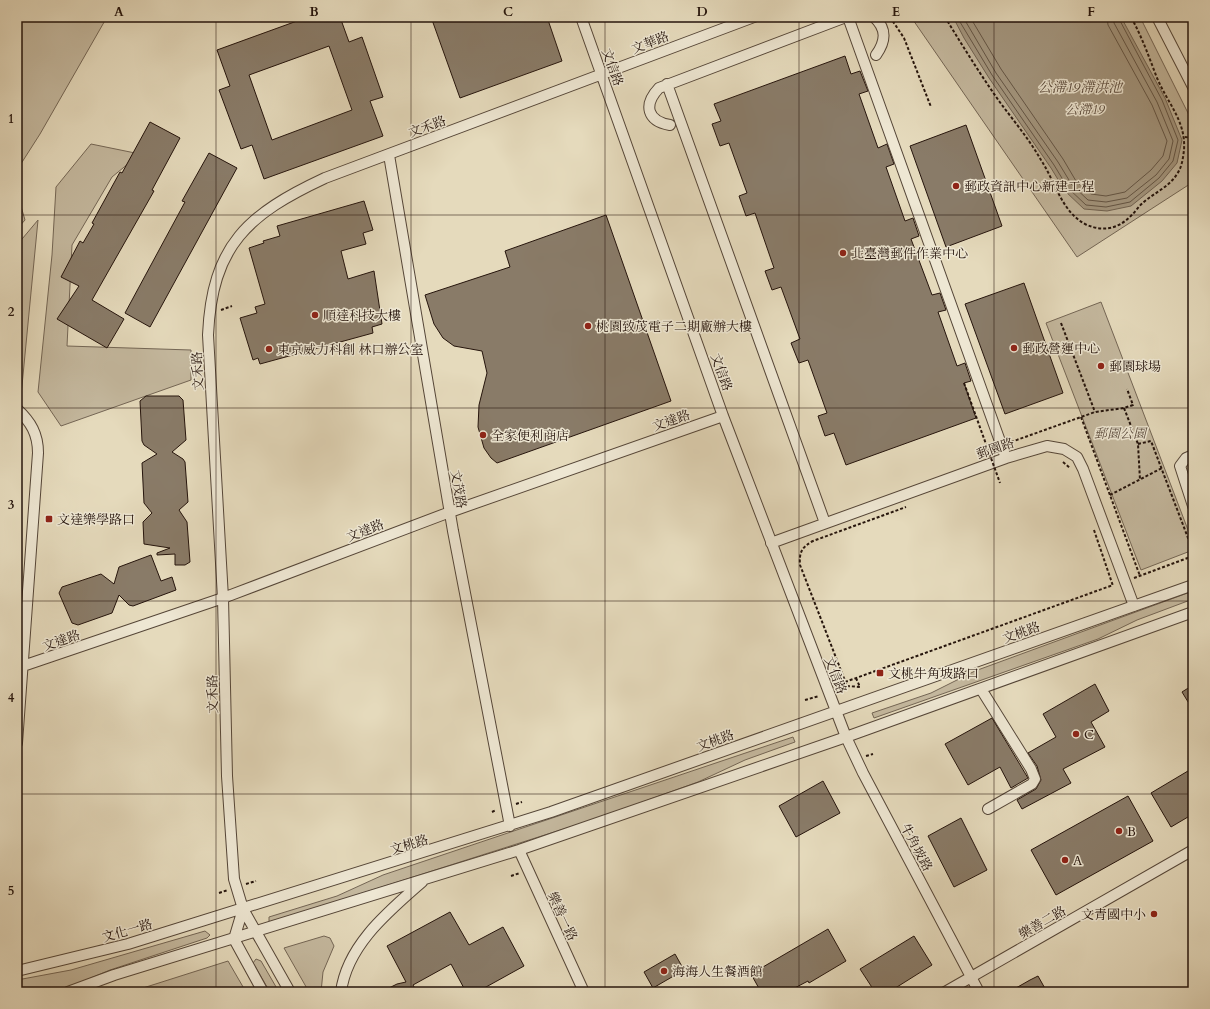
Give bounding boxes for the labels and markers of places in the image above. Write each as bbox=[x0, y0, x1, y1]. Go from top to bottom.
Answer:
place label: 郵政資訊中心新建工程 bbox=[964, 178, 1095, 196]
marker: 郵政資訊中心新建工程 bbox=[951, 181, 961, 191]
place label: 北臺灣郵件作業中心 bbox=[851, 245, 968, 263]
marker: 北臺灣郵件作業中心 bbox=[838, 248, 848, 258]
place label: 順達科技大樓 bbox=[323, 307, 401, 325]
marker: 順達科技大樓 bbox=[310, 310, 320, 320]
place label: 桃園致茂電子二期廠辦大樓 bbox=[596, 318, 752, 336]
marker: 桃園致茂電子二期廠辦大樓 bbox=[583, 321, 593, 331]
place label: 郵政營運中心 bbox=[1022, 340, 1100, 358]
place label: 東京威力科創 林口辦公室 bbox=[277, 341, 424, 359]
marker: 郵政營運中心 bbox=[1009, 343, 1019, 353]
marker: 東京威力科創 林口辦公室 bbox=[264, 344, 274, 354]
place label: 郵園球場 bbox=[1109, 358, 1161, 376]
marker: 郵園球場 bbox=[1096, 361, 1106, 371]
place label: 全家便利商店 bbox=[491, 427, 569, 445]
marker: 全家便利商店 bbox=[478, 430, 488, 440]
place label: 文達樂學路口 bbox=[57, 511, 135, 529]
marker: 文達樂學路口 bbox=[44, 514, 54, 524]
place label: 文桃牛角坡路口 bbox=[888, 665, 979, 683]
marker: 文桃牛角坡路口 bbox=[875, 668, 885, 678]
place label: C bbox=[1084, 726, 1094, 744]
marker: C bbox=[1071, 729, 1081, 739]
place label: B bbox=[1127, 823, 1136, 841]
marker: B bbox=[1114, 826, 1124, 836]
place label: A bbox=[1073, 852, 1083, 870]
marker: A bbox=[1060, 855, 1070, 865]
place label: 文青國中小 bbox=[1081, 906, 1146, 924]
marker: 文青國中小 bbox=[1149, 909, 1159, 919]
place label: 海海人生餐酒館 bbox=[672, 963, 763, 981]
marker: 海海人生餐酒館 bbox=[659, 966, 669, 976]

